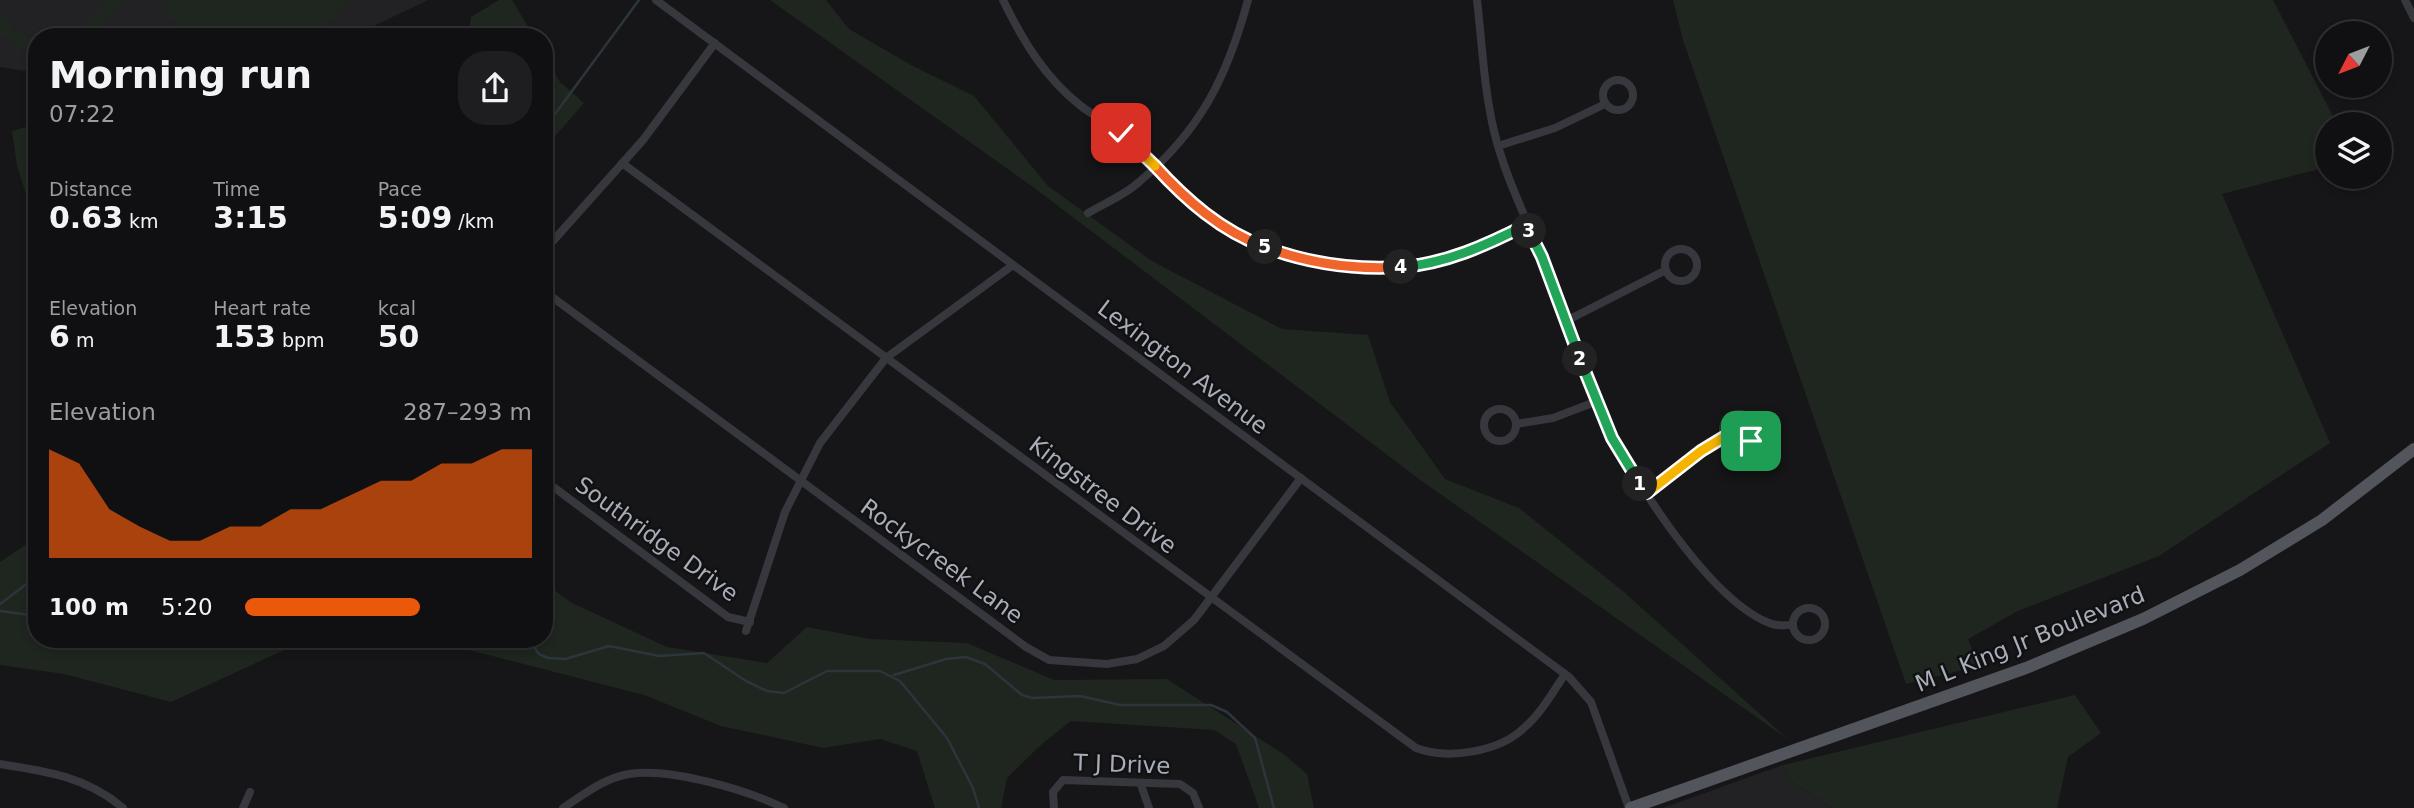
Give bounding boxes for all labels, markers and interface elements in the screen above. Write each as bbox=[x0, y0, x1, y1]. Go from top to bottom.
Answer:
north arrow bbox=[2315, 21, 2392, 98]
map controls bbox=[2315, 21, 2392, 189]
button: share bbox=[458, 51, 532, 125]
text: Morning run bbox=[49, 53, 312, 97]
text: 07:22 bbox=[49, 101, 115, 127]
pin bbox=[1091, 103, 1151, 163]
button: layers bbox=[2315, 112, 2392, 189]
icon: check bbox=[1102, 114, 1140, 152]
text: Distance bbox=[49, 178, 132, 200]
text: Time bbox=[213, 178, 260, 200]
text: Pace bbox=[378, 178, 422, 200]
text: 0.63 bbox=[49, 200, 123, 235]
text: 3:15 bbox=[213, 200, 288, 235]
text: 5:09 bbox=[378, 200, 452, 235]
text: km bbox=[123, 210, 159, 232]
text: /km bbox=[452, 210, 494, 232]
pin: 3 bbox=[1512, 214, 1546, 248]
text: 3 bbox=[1522, 219, 1535, 241]
pin: 5 bbox=[1248, 230, 1282, 264]
text: 5 bbox=[1258, 235, 1271, 257]
pin: 4 bbox=[1384, 250, 1418, 284]
text: 4 bbox=[1394, 255, 1407, 277]
street label: Lexington Avenue bbox=[1093, 295, 1273, 439]
text: Elevation bbox=[49, 297, 137, 319]
text: Heart rate bbox=[213, 297, 311, 319]
text: kcal bbox=[378, 297, 416, 319]
text: 6 bbox=[49, 319, 70, 354]
text: 153 bbox=[213, 319, 276, 354]
text: 50 bbox=[378, 319, 419, 354]
text: m bbox=[70, 329, 94, 351]
text: bpm bbox=[276, 329, 325, 351]
pin: 2 bbox=[1562, 342, 1598, 376]
text: 2 bbox=[1573, 347, 1586, 369]
text: Elevation bbox=[49, 399, 156, 425]
text: 287–293 m bbox=[403, 399, 532, 425]
pin bbox=[1721, 411, 1781, 471]
icon: arrive bbox=[1732, 422, 1770, 460]
street label: Kingstree Drive bbox=[1024, 431, 1182, 559]
pin: 1 bbox=[1622, 466, 1658, 502]
street label: Southridge Drive bbox=[571, 471, 743, 607]
text: 1 bbox=[1633, 472, 1646, 494]
street label: Rockycreek Lane bbox=[856, 493, 1028, 629]
street label: M L King Jr Boulevard bbox=[1911, 581, 2149, 697]
text: 100 m bbox=[49, 594, 129, 620]
text: 5:20 bbox=[161, 594, 213, 620]
street label: T J Drive bbox=[1072, 749, 1171, 779]

